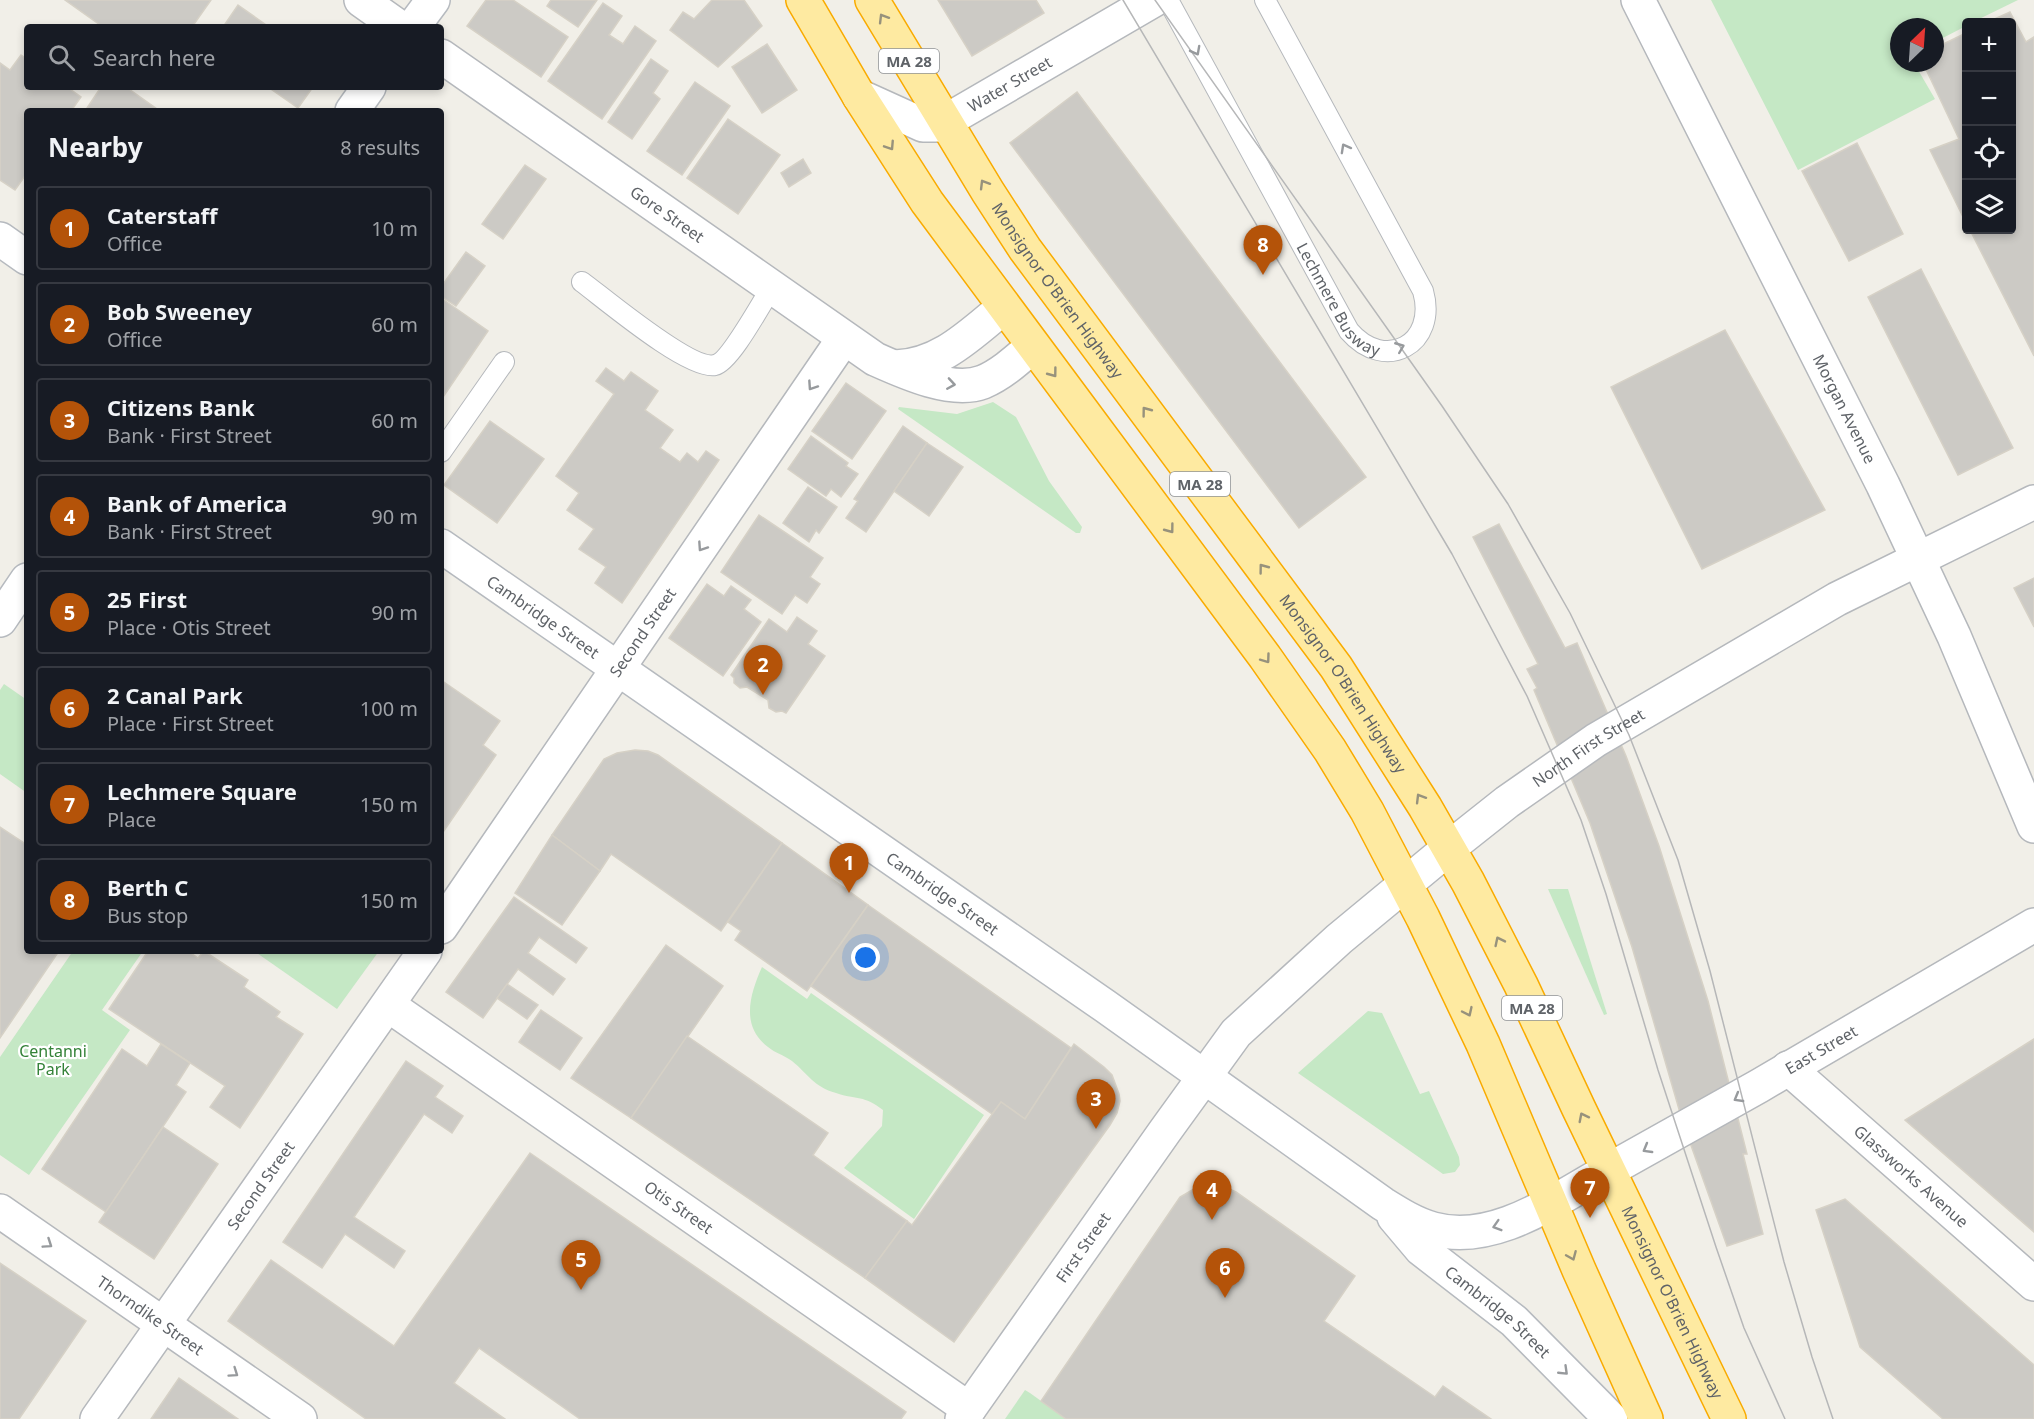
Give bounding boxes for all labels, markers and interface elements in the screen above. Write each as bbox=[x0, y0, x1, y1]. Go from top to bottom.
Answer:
one-way arrow bbox=[879, 14, 890, 24]
north arrow bbox=[1890, 18, 1944, 72]
map controls bbox=[1962, 18, 2016, 234]
button: + bbox=[1962, 18, 2016, 72]
search box bbox=[24, 24, 444, 90]
icon: search bbox=[45, 41, 78, 74]
text: Search here bbox=[93, 42, 215, 72]
one-way arrow bbox=[1189, 45, 1200, 56]
road number: MA 28 bbox=[879, 49, 939, 73]
street label: Water Street bbox=[964, 51, 1056, 117]
button: − bbox=[1962, 72, 2016, 126]
button: locate bbox=[1962, 126, 2016, 180]
text: Nearby bbox=[48, 129, 143, 165]
text: 8 results bbox=[340, 134, 420, 161]
one-way arrow bbox=[883, 140, 895, 150]
one-way arrow bbox=[1341, 143, 1352, 154]
street label: Gore Street bbox=[626, 180, 709, 248]
one-way arrow bbox=[980, 180, 991, 191]
button: layers bbox=[1962, 180, 2016, 234]
street label: Monsignor O'Brien Highway bbox=[987, 198, 1129, 384]
text: Caterstaff bbox=[107, 200, 218, 230]
text: 1 bbox=[64, 215, 75, 242]
text: 10 m bbox=[371, 215, 418, 242]
pin: 8 bbox=[1244, 226, 1282, 275]
text: Office bbox=[107, 230, 162, 257]
street label: Lechmere Busway bbox=[1292, 239, 1384, 361]
text: Bob Sweeney bbox=[107, 296, 252, 326]
text: 2 bbox=[64, 311, 75, 338]
text: 60 m bbox=[371, 311, 418, 338]
text: Office bbox=[107, 326, 162, 353]
one-way arrow bbox=[1394, 342, 1405, 354]
street label: Morgan Avenue bbox=[1808, 350, 1881, 467]
one-way arrow bbox=[1045, 366, 1056, 377]
one-way arrow bbox=[946, 378, 955, 390]
one-way arrow bbox=[808, 380, 819, 391]
text: Citizens Bank bbox=[107, 392, 255, 422]
text: 3 bbox=[64, 407, 75, 434]
text: 60 m bbox=[371, 407, 418, 434]
one-way arrow bbox=[1142, 407, 1153, 418]
text: Bank · First Street bbox=[107, 422, 272, 449]
road number: MA 28 bbox=[1170, 472, 1230, 496]
text: Bank of America bbox=[107, 488, 287, 518]
text: 4 bbox=[64, 503, 75, 530]
text: 90 m bbox=[371, 503, 418, 530]
text: Bank · First Street bbox=[107, 518, 272, 545]
one-way arrow bbox=[1163, 522, 1174, 533]
one-way arrow bbox=[698, 541, 709, 552]
one-way arrow bbox=[1259, 563, 1270, 574]
street label: Cambridge Street bbox=[482, 570, 604, 663]
street label: Second Street bbox=[604, 583, 681, 681]
text: 25 First bbox=[107, 584, 187, 614]
street label: Monsignor O'Brien Highway bbox=[1274, 590, 1412, 778]
text: 5 bbox=[64, 599, 75, 626]
text: 90 m bbox=[371, 599, 418, 626]
text: Place · Otis Street bbox=[107, 614, 271, 641]
pin: 2 bbox=[744, 646, 783, 695]
one-way arrow bbox=[1259, 652, 1270, 663]
text: 2 Canal Park bbox=[107, 680, 243, 710]
text: 6 bbox=[64, 695, 75, 722]
text: 100 m bbox=[360, 695, 418, 722]
street label: North First Street bbox=[1528, 703, 1649, 792]
text: Place · First Street bbox=[107, 710, 274, 737]
text: Lechmere Square bbox=[107, 776, 297, 806]
text: 7 bbox=[64, 791, 75, 818]
text: 150 m bbox=[360, 791, 418, 818]
one-way arrow bbox=[1415, 794, 1427, 804]
text: Place bbox=[107, 806, 156, 833]
pin: 1 bbox=[830, 844, 868, 893]
street label: Cambridge Street bbox=[882, 847, 1003, 940]
text: Berth C bbox=[107, 872, 188, 902]
text: 8 bbox=[64, 887, 75, 914]
text: 150 m bbox=[360, 887, 418, 914]
text: Bus stop bbox=[107, 902, 188, 929]
one-way arrow bbox=[1495, 937, 1507, 948]
your location bbox=[851, 943, 880, 972]
road number: MA 28 bbox=[1502, 996, 1562, 1020]
one-way arrow bbox=[1460, 1005, 1472, 1016]
street label: East Street bbox=[1781, 1020, 1862, 1079]
park label: Centanni Park bbox=[19, 1040, 87, 1080]
pin: 3 bbox=[1076, 1080, 1116, 1129]
one-way arrow bbox=[1734, 1091, 1744, 1102]
one-way arrow bbox=[1579, 1113, 1590, 1124]
street label: Glassworks Avenue bbox=[1849, 1120, 1973, 1233]
street label: Second Street bbox=[222, 1137, 299, 1234]
one-way arrow bbox=[1642, 1142, 1653, 1153]
pin: 7 bbox=[1570, 1168, 1610, 1218]
pin: 4 bbox=[1192, 1170, 1232, 1220]
street label: Otis Street bbox=[640, 1176, 718, 1239]
street label: Monsignor O'Brien Highway bbox=[1616, 1202, 1729, 1403]
street label: First Street bbox=[1051, 1208, 1116, 1287]
one-way arrow bbox=[1492, 1219, 1503, 1231]
one-way arrow bbox=[42, 1237, 53, 1248]
pin: 5 bbox=[562, 1240, 600, 1290]
pin: 6 bbox=[1206, 1248, 1244, 1298]
one-way arrow bbox=[1565, 1250, 1577, 1261]
street label: Cambridge Street bbox=[1440, 1260, 1555, 1363]
street label: Thorndike Street bbox=[93, 1270, 208, 1360]
one-way arrow bbox=[1557, 1364, 1568, 1375]
one-way arrow bbox=[227, 1366, 238, 1377]

